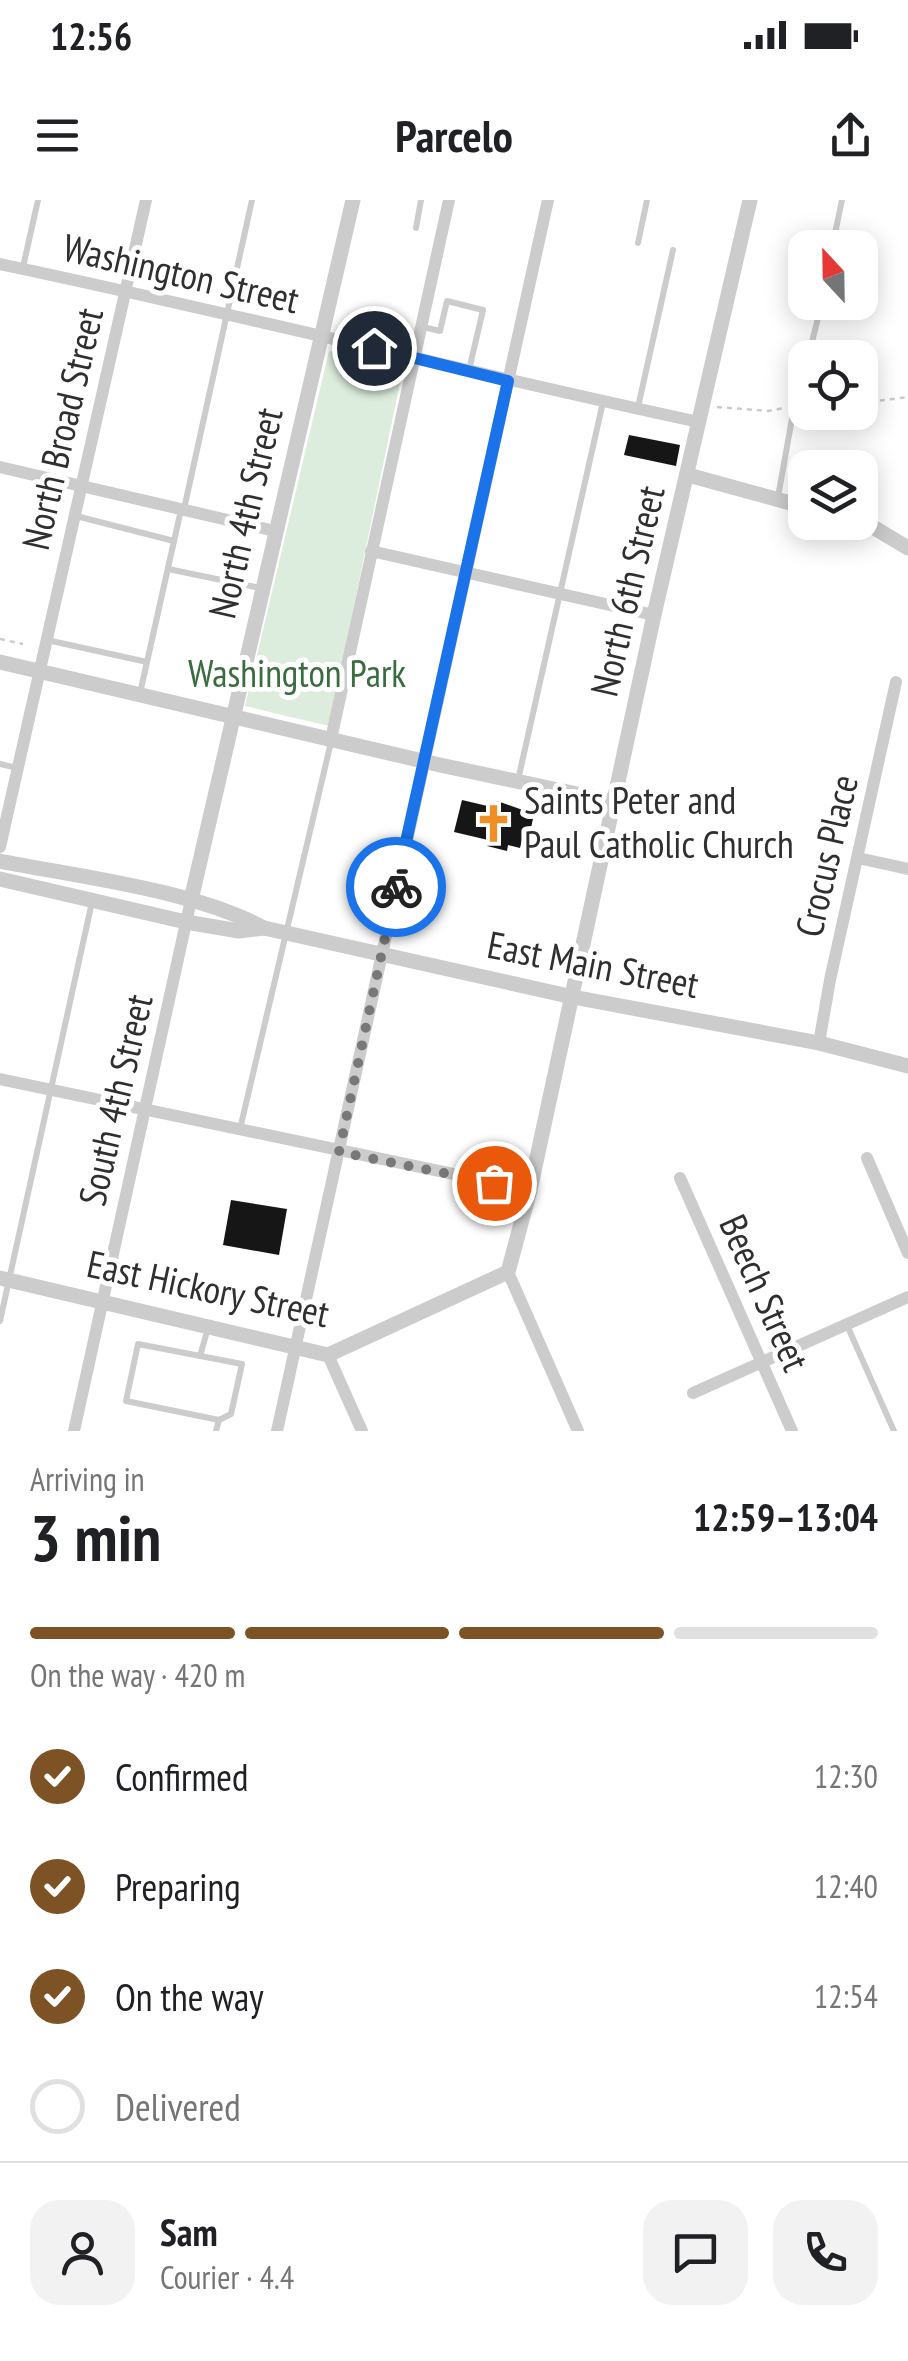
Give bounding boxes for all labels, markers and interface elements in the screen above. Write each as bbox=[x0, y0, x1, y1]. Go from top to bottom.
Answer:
text: 12:56 bbox=[50, 11, 132, 60]
text: Parcelo bbox=[395, 106, 513, 164]
icon: menu bbox=[30, 108, 85, 163]
icon: share bbox=[823, 108, 878, 163]
street label: Washington Street bbox=[59, 222, 304, 324]
north arrow bbox=[788, 230, 878, 320]
map controls bbox=[788, 230, 878, 540]
street label: North Broad Street bbox=[10, 303, 113, 554]
pin bbox=[332, 306, 417, 391]
icon: home bbox=[347, 321, 402, 376]
button: locate bbox=[788, 340, 878, 430]
street label: North 4th Street bbox=[197, 402, 293, 623]
button: layers bbox=[788, 450, 878, 540]
street label: North 6th Street bbox=[579, 480, 675, 701]
park label: Washington Park bbox=[188, 648, 406, 697]
street label: Crocus Place bbox=[783, 770, 868, 941]
place label: Saints Peter and Paul Catholic Church bbox=[524, 775, 794, 868]
church icon: Saints Peter and Paul Catholic Church bbox=[473, 802, 515, 844]
courier bbox=[346, 837, 446, 937]
icon: bike bbox=[369, 860, 424, 915]
street label: East Main Street bbox=[484, 919, 703, 1008]
street label: South 4th Street bbox=[66, 989, 163, 1210]
pin bbox=[452, 1141, 537, 1226]
icon: bag bbox=[467, 1156, 522, 1211]
street label: Beech Street bbox=[709, 1207, 822, 1379]
street label: East Hickory Street bbox=[83, 1238, 334, 1337]
text: Arriving in bbox=[30, 1458, 145, 1500]
text: 12:59–13:04 bbox=[693, 1492, 878, 1541]
text: 3 min bbox=[30, 1495, 161, 1579]
text: On the way · 420 m bbox=[30, 1654, 245, 1696]
icon: check bbox=[30, 1749, 85, 1804]
text: Confirmed bbox=[115, 1752, 248, 1801]
text: 12:30 bbox=[814, 1755, 878, 1797]
icon: check bbox=[30, 1859, 85, 1914]
text: Preparing bbox=[115, 1862, 241, 1911]
text: 12:40 bbox=[814, 1865, 878, 1907]
icon: check bbox=[30, 1969, 85, 2024]
text: On the way bbox=[115, 1972, 263, 2021]
text: 12:54 bbox=[814, 1975, 878, 2017]
text: Delivered bbox=[115, 2082, 241, 2131]
button: person bbox=[30, 2200, 135, 2305]
button: chat bbox=[643, 2200, 748, 2305]
button: phone bbox=[773, 2200, 878, 2305]
text: Sam bbox=[160, 2207, 218, 2256]
text: Courier · 4.4 bbox=[160, 2256, 294, 2298]

